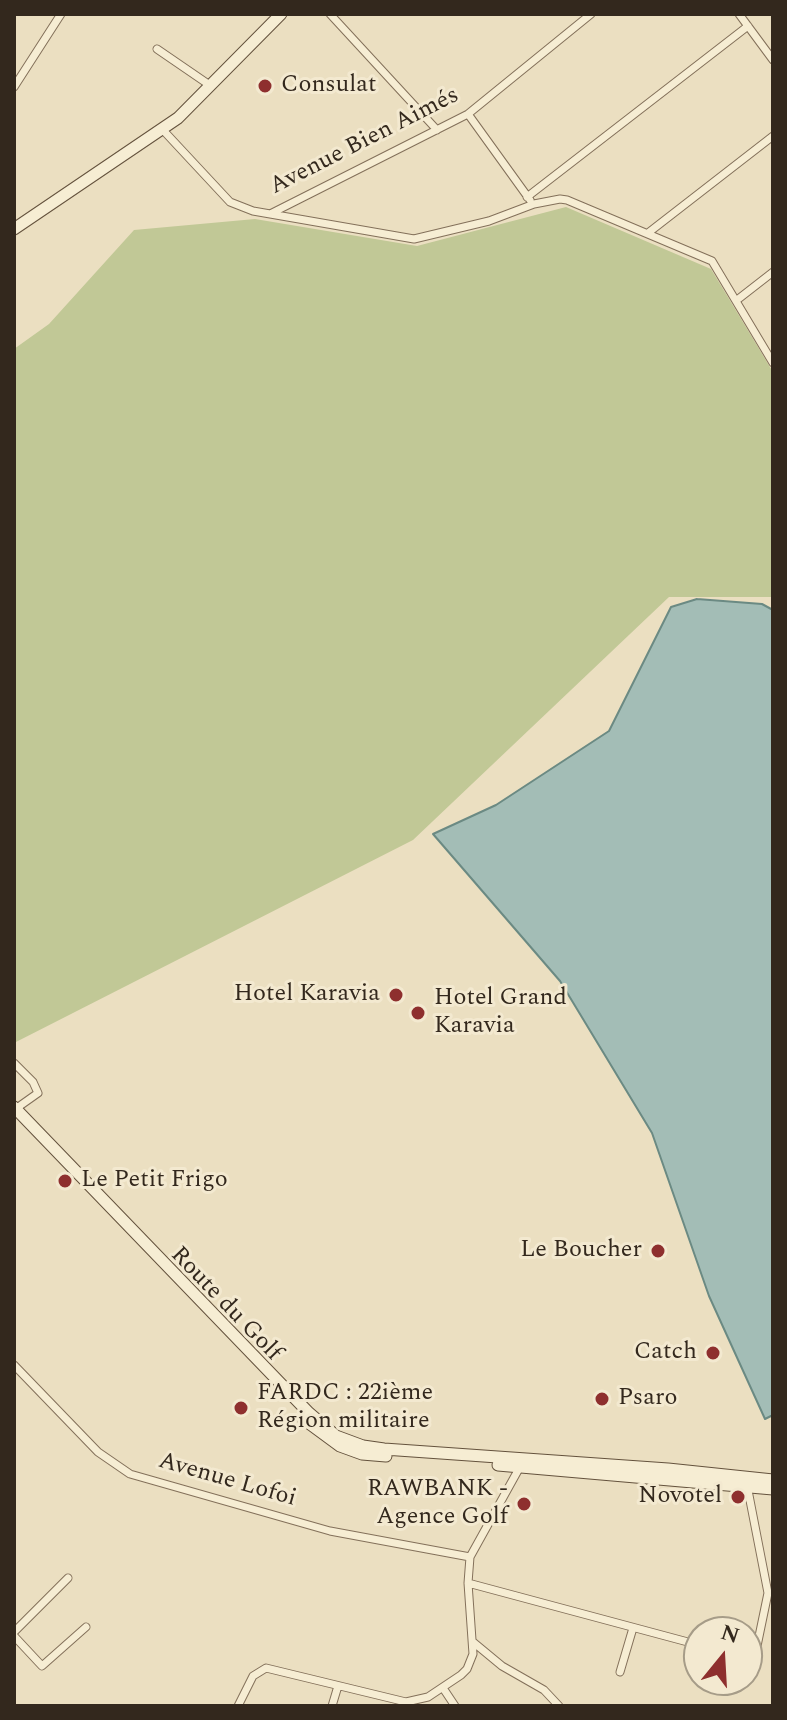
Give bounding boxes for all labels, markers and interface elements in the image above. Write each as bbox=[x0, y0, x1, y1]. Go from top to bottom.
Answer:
place label: Consulat bbox=[281, 72, 376, 100]
marker: Consulat bbox=[256, 77, 274, 95]
street label: Avenue Bien Aimés bbox=[266, 82, 464, 202]
place label: Hotel Karavia bbox=[234, 981, 380, 1009]
place label: Hotel Grand Karavia bbox=[434, 985, 567, 1041]
marker: Hotel Karavia bbox=[387, 986, 405, 1004]
marker: Hotel Grand Karavia bbox=[409, 1004, 427, 1022]
place label: Le Petit Frigo bbox=[81, 1167, 228, 1195]
marker: Le Petit Frigo bbox=[56, 1172, 74, 1190]
place label: Le Boucher bbox=[520, 1237, 642, 1265]
street label: Route du Golf bbox=[163, 1242, 287, 1368]
marker: Le Boucher bbox=[649, 1242, 667, 1260]
place label: Catch bbox=[634, 1339, 697, 1367]
marker: Catch bbox=[704, 1344, 722, 1362]
place label: FARDC : 22ième Région militaire bbox=[257, 1380, 433, 1436]
place label: Psaro bbox=[618, 1385, 677, 1413]
marker: Psaro bbox=[593, 1390, 611, 1408]
marker: FARDC : 22ième Région militaire bbox=[232, 1399, 250, 1417]
street label: Avenue Lofoi bbox=[155, 1448, 299, 1514]
place label: RAWBANK - Agence Golf bbox=[367, 1476, 508, 1532]
place label: Novotel bbox=[638, 1483, 722, 1511]
marker: Novotel bbox=[729, 1488, 747, 1506]
marker: RAWBANK - Agence Golf bbox=[515, 1495, 533, 1513]
north arrow bbox=[683, 1616, 763, 1696]
text: N bbox=[716, 1616, 744, 1653]

